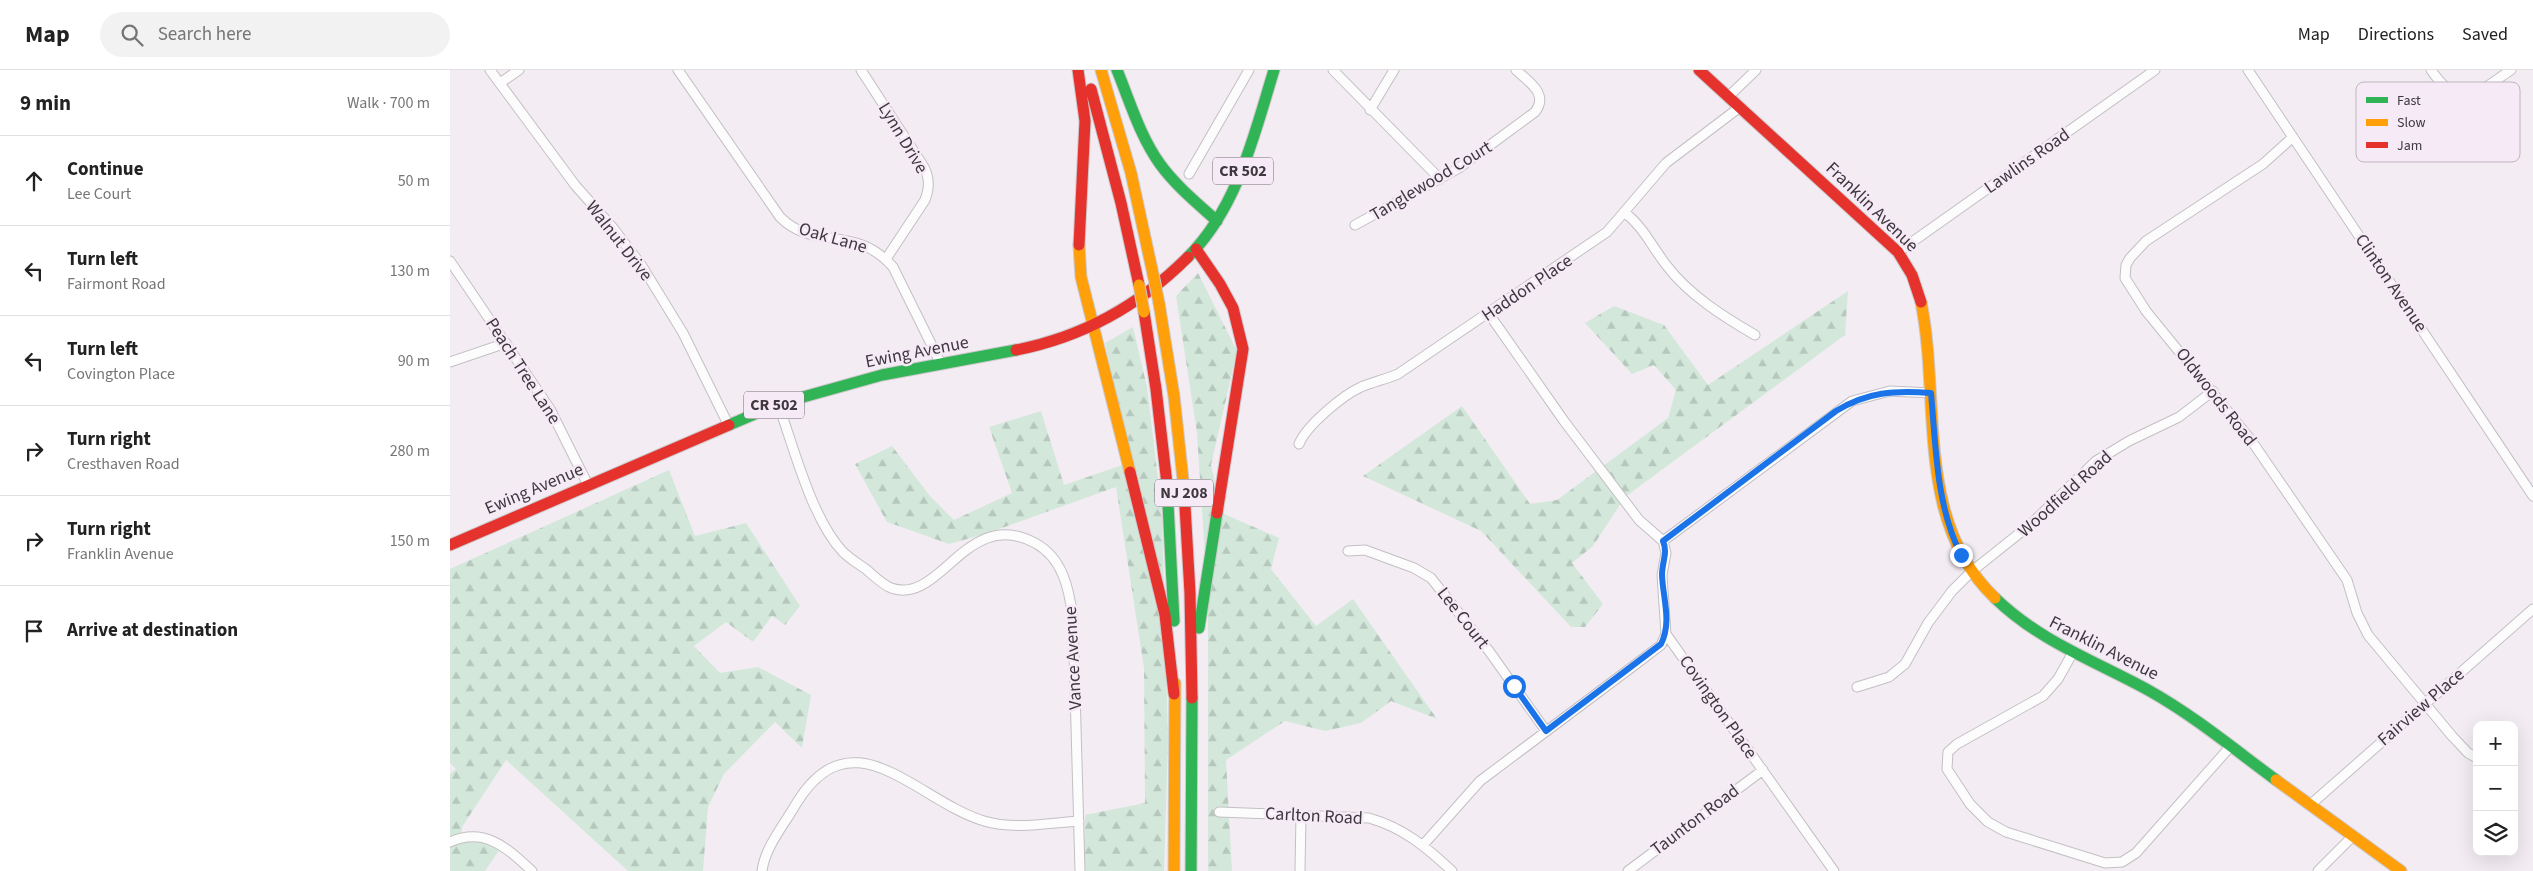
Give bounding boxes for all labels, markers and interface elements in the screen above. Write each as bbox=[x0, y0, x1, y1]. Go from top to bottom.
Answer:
search box bbox=[100, 12, 450, 57]
text: Map bbox=[25, 17, 70, 52]
icon: search bbox=[118, 21, 146, 49]
text: Search here bbox=[158, 21, 251, 48]
text: Map bbox=[2298, 22, 2330, 47]
text: Directions bbox=[2358, 22, 2434, 47]
text: Saved bbox=[2462, 22, 2508, 47]
legend bbox=[2356, 82, 2520, 162]
text: 9 min bbox=[20, 88, 71, 118]
text: Fast bbox=[2397, 91, 2421, 111]
text: Walk · 700 m bbox=[347, 92, 430, 114]
street label: Lynn Drive bbox=[872, 98, 934, 178]
text: Slow bbox=[2397, 113, 2426, 133]
street label: Lawlins Road bbox=[1979, 122, 2075, 200]
street label: Tanglewood Court bbox=[1365, 135, 1497, 227]
text: Jam bbox=[2397, 136, 2422, 156]
text: Continue bbox=[67, 156, 144, 183]
street label: Franklin Avenue bbox=[1820, 156, 1924, 258]
road number: CR 502 bbox=[1213, 158, 1273, 184]
icon: ahead bbox=[20, 167, 48, 195]
text: 50 m bbox=[398, 170, 430, 192]
text: Lee Court bbox=[67, 183, 131, 205]
street label: Walnut Drive bbox=[580, 196, 658, 287]
street label: Oak Lane bbox=[796, 216, 870, 260]
street label: Clinton Avenue bbox=[2349, 229, 2433, 337]
text: Turn left bbox=[67, 246, 138, 273]
street label: Haddon Place bbox=[1477, 248, 1577, 328]
icon: left bbox=[20, 257, 48, 285]
text: 130 m bbox=[390, 260, 430, 282]
text: Fairmont Road bbox=[67, 273, 166, 295]
street label: Peach Tree Lane bbox=[479, 313, 567, 429]
street label: Ewing Avenue bbox=[863, 330, 971, 374]
text: Turn left bbox=[67, 336, 138, 363]
street label: Oldwoods Road bbox=[2170, 343, 2262, 451]
icon: left bbox=[20, 347, 48, 375]
text: 90 m bbox=[398, 350, 430, 372]
text: Covington Place bbox=[67, 363, 175, 385]
road number: CR 502 bbox=[744, 392, 804, 418]
text: Turn right bbox=[67, 426, 151, 453]
icon: right bbox=[20, 437, 48, 465]
text: 280 m bbox=[390, 440, 430, 462]
street label: Woodfield Road bbox=[2012, 445, 2118, 543]
text: Cresthaven Road bbox=[67, 453, 180, 475]
street label: Ewing Avenue bbox=[481, 457, 587, 521]
road number: NJ 208 bbox=[1155, 479, 1213, 506]
text: Turn right bbox=[67, 516, 151, 543]
icon: right bbox=[20, 527, 48, 555]
text: 150 m bbox=[390, 530, 430, 552]
text: Franklin Avenue bbox=[67, 543, 174, 565]
route end bbox=[1950, 544, 1973, 567]
street label: Lee Court bbox=[1431, 582, 1495, 654]
street label: Vance Avenue bbox=[1058, 606, 1088, 710]
street label: Franklin Avenue bbox=[2045, 610, 2163, 686]
icon: arrive bbox=[20, 617, 48, 645]
text: Arrive at destination bbox=[67, 617, 238, 644]
street label: Covington Place bbox=[1673, 650, 1763, 764]
street label: Fairview Place bbox=[2372, 662, 2470, 752]
route start bbox=[1503, 675, 1526, 698]
map controls bbox=[2473, 721, 2518, 856]
button: + bbox=[2473, 721, 2518, 766]
button: − bbox=[2473, 766, 2518, 811]
street label: Taunton Road bbox=[1646, 779, 1744, 861]
street label: Carlton Road bbox=[1264, 801, 1364, 831]
button: layers bbox=[2473, 811, 2518, 856]

